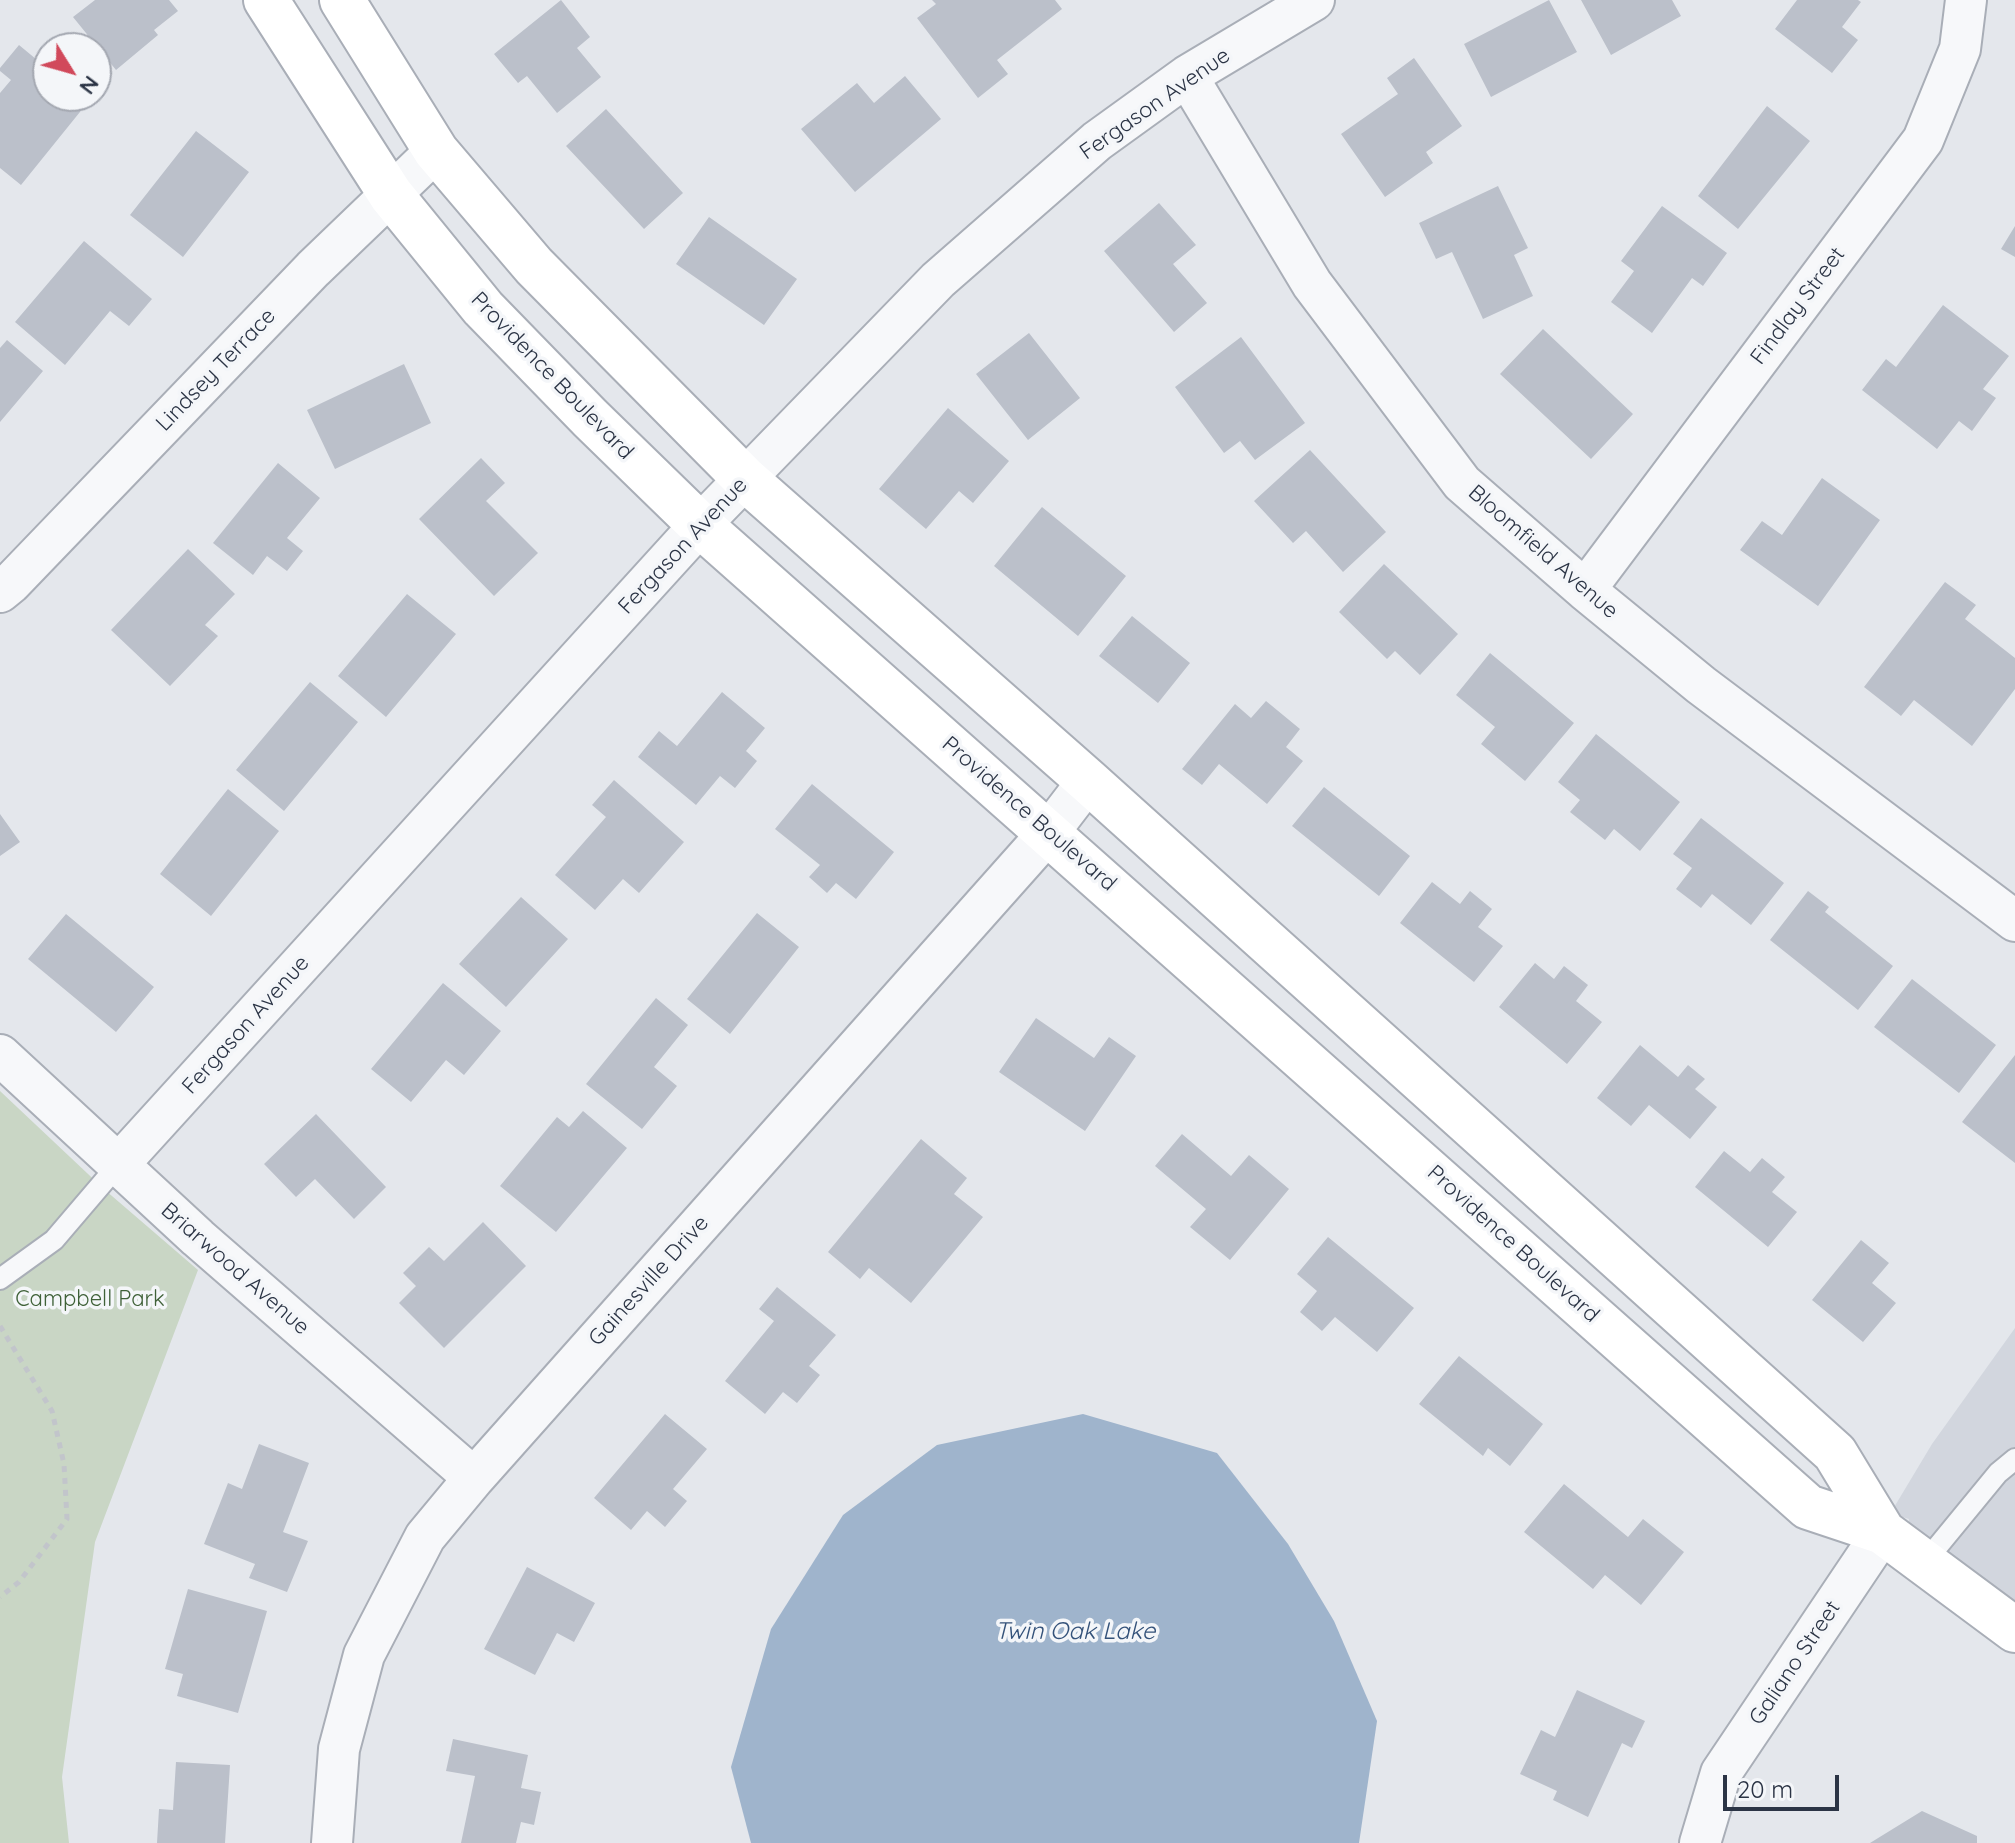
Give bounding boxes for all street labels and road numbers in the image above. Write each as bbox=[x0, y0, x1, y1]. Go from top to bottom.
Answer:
street label: Fergason Avenue bbox=[1075, 42, 1235, 166]
street label: Findlay Street bbox=[1745, 242, 1851, 370]
street label: Providence Boulevard bbox=[465, 287, 639, 465]
street label: Lindsey Terrace bbox=[151, 303, 281, 437]
street label: Fergason Avenue bbox=[613, 472, 753, 620]
street label: Bloomfield Avenue bbox=[1463, 480, 1623, 624]
street label: Providence Boulevard bbox=[936, 731, 1122, 897]
street label: Fergason Avenue bbox=[177, 950, 315, 1100]
street label: Providence Boulevard bbox=[1422, 1160, 1604, 1328]
street label: Briarwood Avenue bbox=[155, 1197, 315, 1341]
street label: Gainesville Drive bbox=[583, 1210, 715, 1352]
street label: Galiano Street bbox=[1744, 1596, 1846, 1730]

